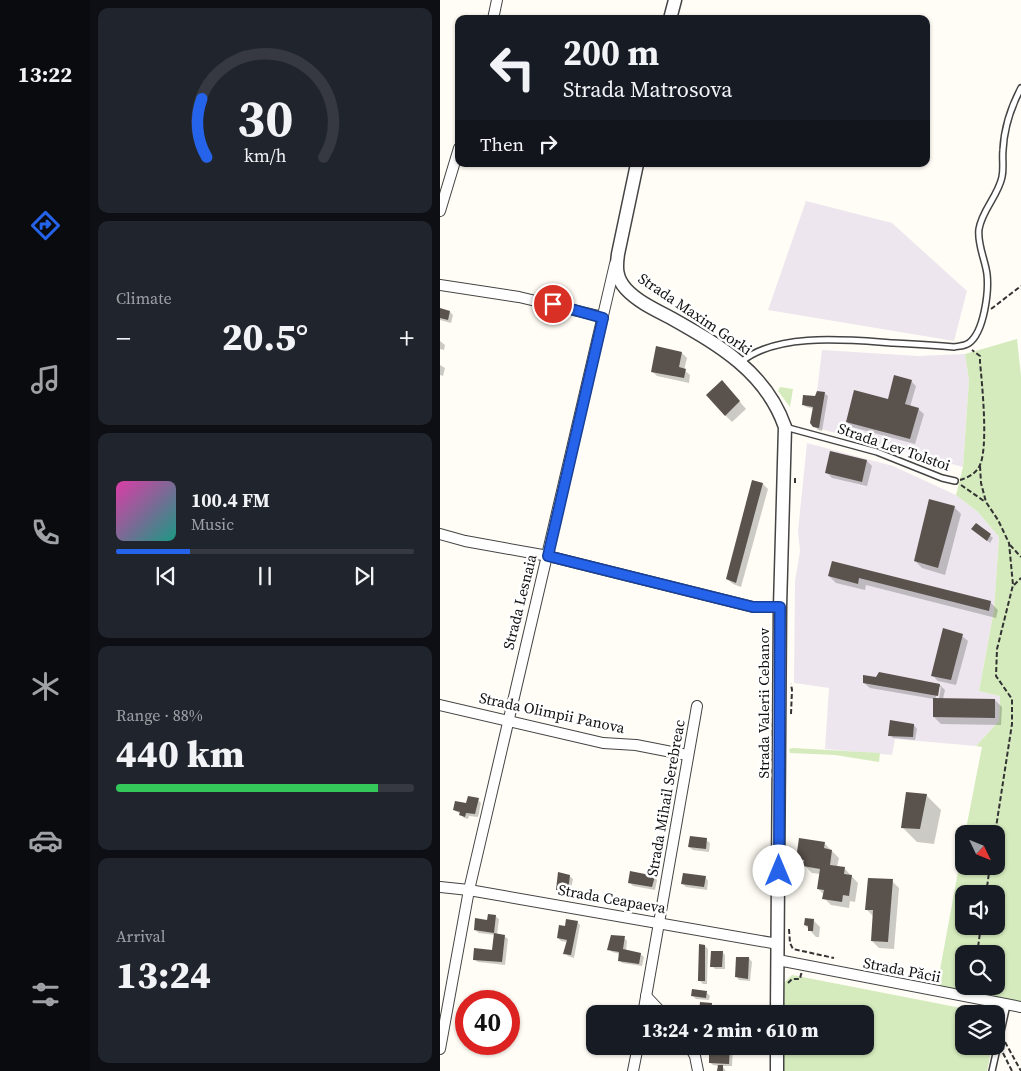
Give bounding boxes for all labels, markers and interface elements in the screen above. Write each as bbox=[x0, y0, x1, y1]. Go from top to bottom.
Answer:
text: 200 m bbox=[563, 29, 659, 77]
icon: left bbox=[480, 35, 545, 100]
text: 13:22 bbox=[18, 59, 72, 89]
text: Strada Matrosova bbox=[563, 74, 733, 104]
text: 30 bbox=[237, 82, 293, 153]
icon: right bbox=[534, 130, 562, 158]
text: Then bbox=[480, 131, 524, 157]
text: km/h bbox=[244, 143, 287, 168]
icon: directions bbox=[28, 208, 63, 243]
street label: Strada Maxim Gorki bbox=[634, 268, 756, 360]
pin bbox=[532, 283, 574, 325]
text: Climate bbox=[116, 287, 172, 309]
icon: arrive bbox=[539, 290, 567, 318]
text: 20.5° bbox=[222, 311, 308, 363]
text: − bbox=[116, 319, 131, 357]
text: + bbox=[399, 319, 414, 357]
icon: music bbox=[28, 362, 63, 397]
street label: Strada Lev Tolstoi bbox=[835, 417, 953, 476]
text: 100.4 FM bbox=[191, 487, 270, 513]
text: Music bbox=[191, 513, 234, 535]
icon: phone bbox=[28, 515, 63, 550]
street label: Strada Lesnaia bbox=[498, 552, 542, 652]
icon: previous bbox=[152, 562, 180, 590]
icon: pause bbox=[251, 562, 279, 590]
icon: next bbox=[350, 562, 378, 590]
street label: Strada Valerii Cebanov bbox=[753, 627, 774, 778]
icon: climate bbox=[28, 669, 63, 704]
street label: Strada Olimpii Panova bbox=[477, 687, 627, 738]
text: Range · 88% bbox=[116, 704, 203, 726]
street label: Strada Mihail Serebreac bbox=[641, 718, 690, 878]
text: 440 km bbox=[116, 728, 244, 780]
icon: car bbox=[28, 823, 63, 858]
north arrow bbox=[955, 825, 1005, 875]
map controls bbox=[955, 825, 1005, 1055]
position arrow bbox=[752, 844, 804, 896]
street label: Strada Ceapaeva bbox=[557, 879, 668, 918]
button: sound bbox=[955, 885, 1005, 935]
text: Arrival bbox=[116, 925, 165, 947]
button: search bbox=[955, 945, 1005, 995]
text: 13:24 bbox=[116, 949, 211, 1001]
street label: Strada Păcii bbox=[862, 952, 943, 987]
icon: filters bbox=[28, 977, 63, 1012]
speed limit sign: 40 bbox=[455, 990, 520, 1055]
button: layers bbox=[955, 1005, 1005, 1055]
text: 13:24 · 2 min · 610 m bbox=[641, 1017, 819, 1043]

